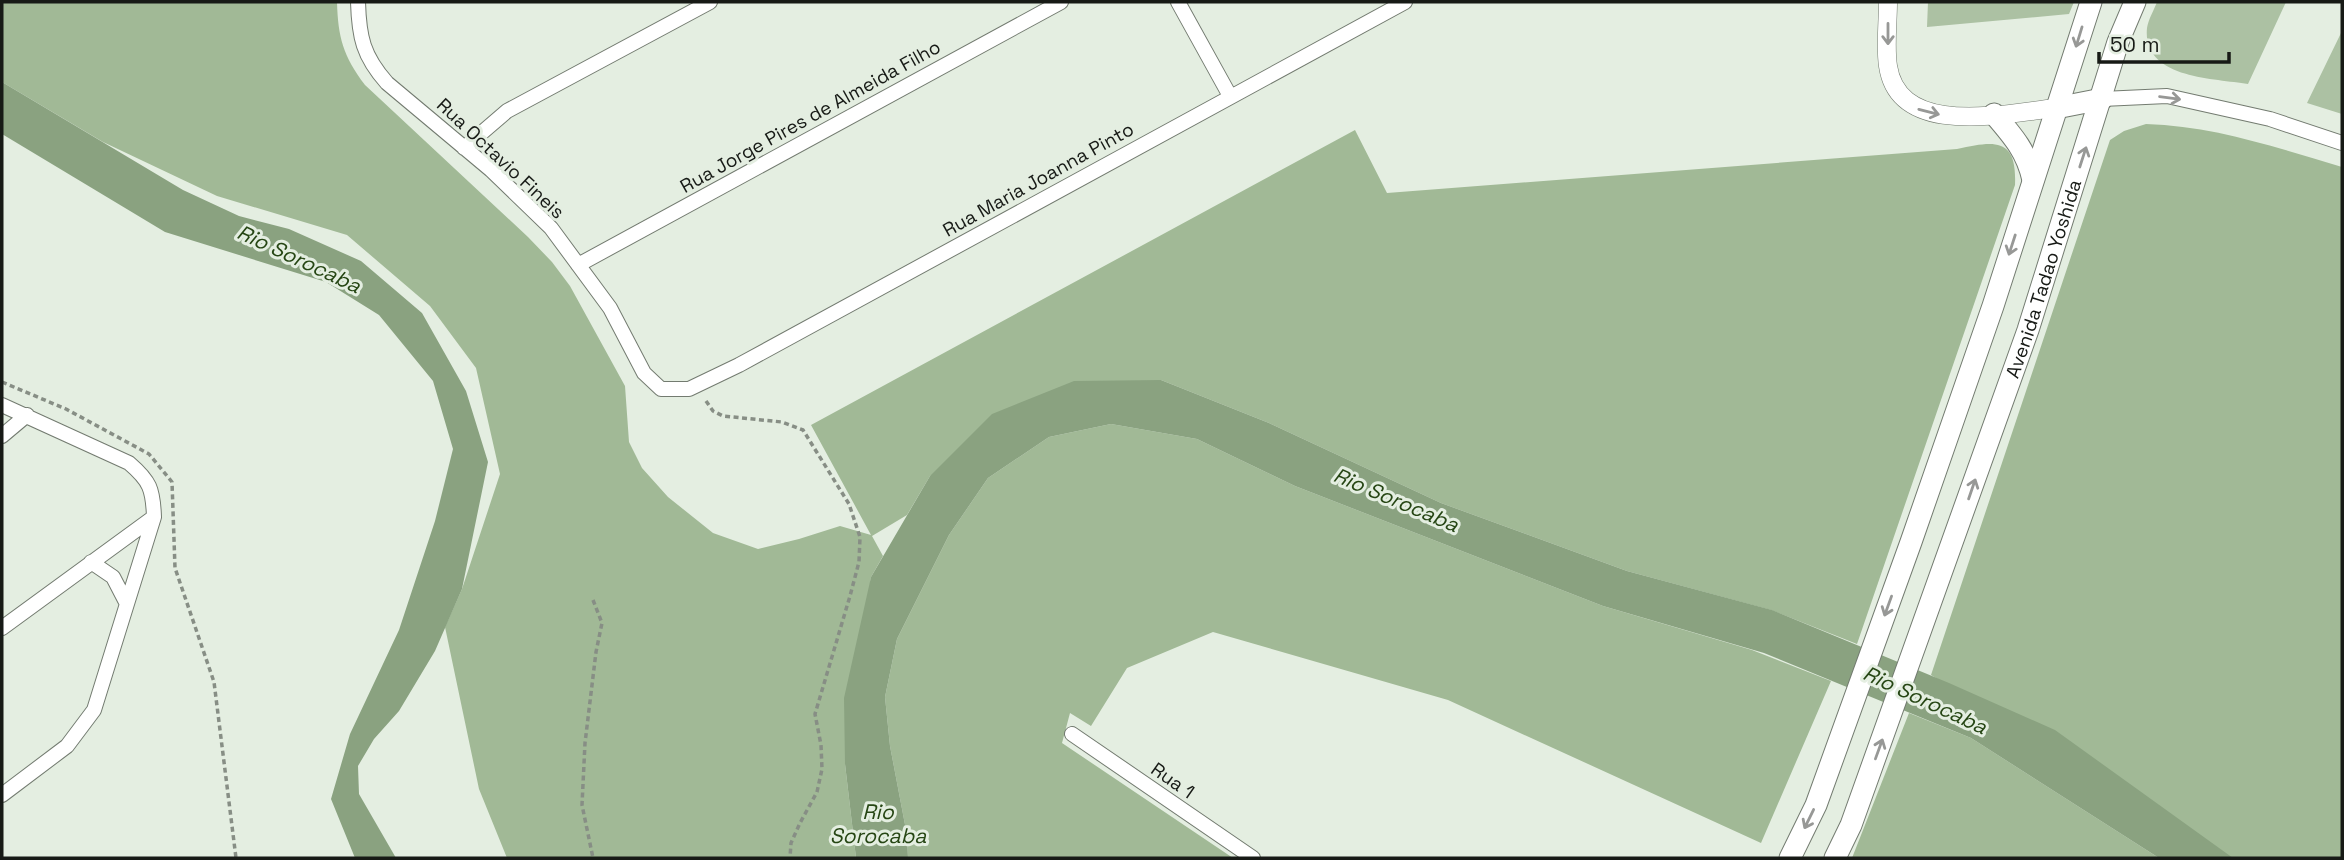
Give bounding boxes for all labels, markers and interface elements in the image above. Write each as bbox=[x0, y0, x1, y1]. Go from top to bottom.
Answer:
scale bar bbox=[2099, 21, 2228, 65]
one-way arrow bbox=[1881, 23, 1895, 46]
one-way arrow bbox=[2072, 26, 2085, 48]
text: 50 m bbox=[2110, 31, 2160, 58]
street label: Rua Jorge Pires de Almeida Filho bbox=[676, 34, 945, 199]
one-way arrow bbox=[2158, 91, 2181, 104]
street label: Rua Octavio Fineis bbox=[431, 93, 570, 224]
one-way arrow bbox=[1918, 106, 1940, 119]
street label: Rua Maria Joanna Pinto bbox=[938, 116, 1138, 242]
one-way arrow bbox=[2077, 146, 2090, 168]
street label: Avenida Tadao Yoshida bbox=[2000, 176, 2087, 382]
water label: Rio Sorocaba bbox=[233, 218, 366, 299]
one-way arrow bbox=[2005, 234, 2017, 256]
water label: Rio Sorocaba bbox=[1330, 461, 1464, 538]
one-way arrow bbox=[1967, 478, 1979, 500]
one-way arrow bbox=[1881, 595, 1893, 617]
water label: Rio Sorocaba bbox=[1859, 659, 1992, 740]
one-way arrow bbox=[1873, 739, 1886, 761]
street label: Rua 1 bbox=[1146, 757, 1199, 804]
water label: Rio Sorocaba bbox=[830, 798, 927, 849]
one-way arrow bbox=[1801, 808, 1815, 829]

